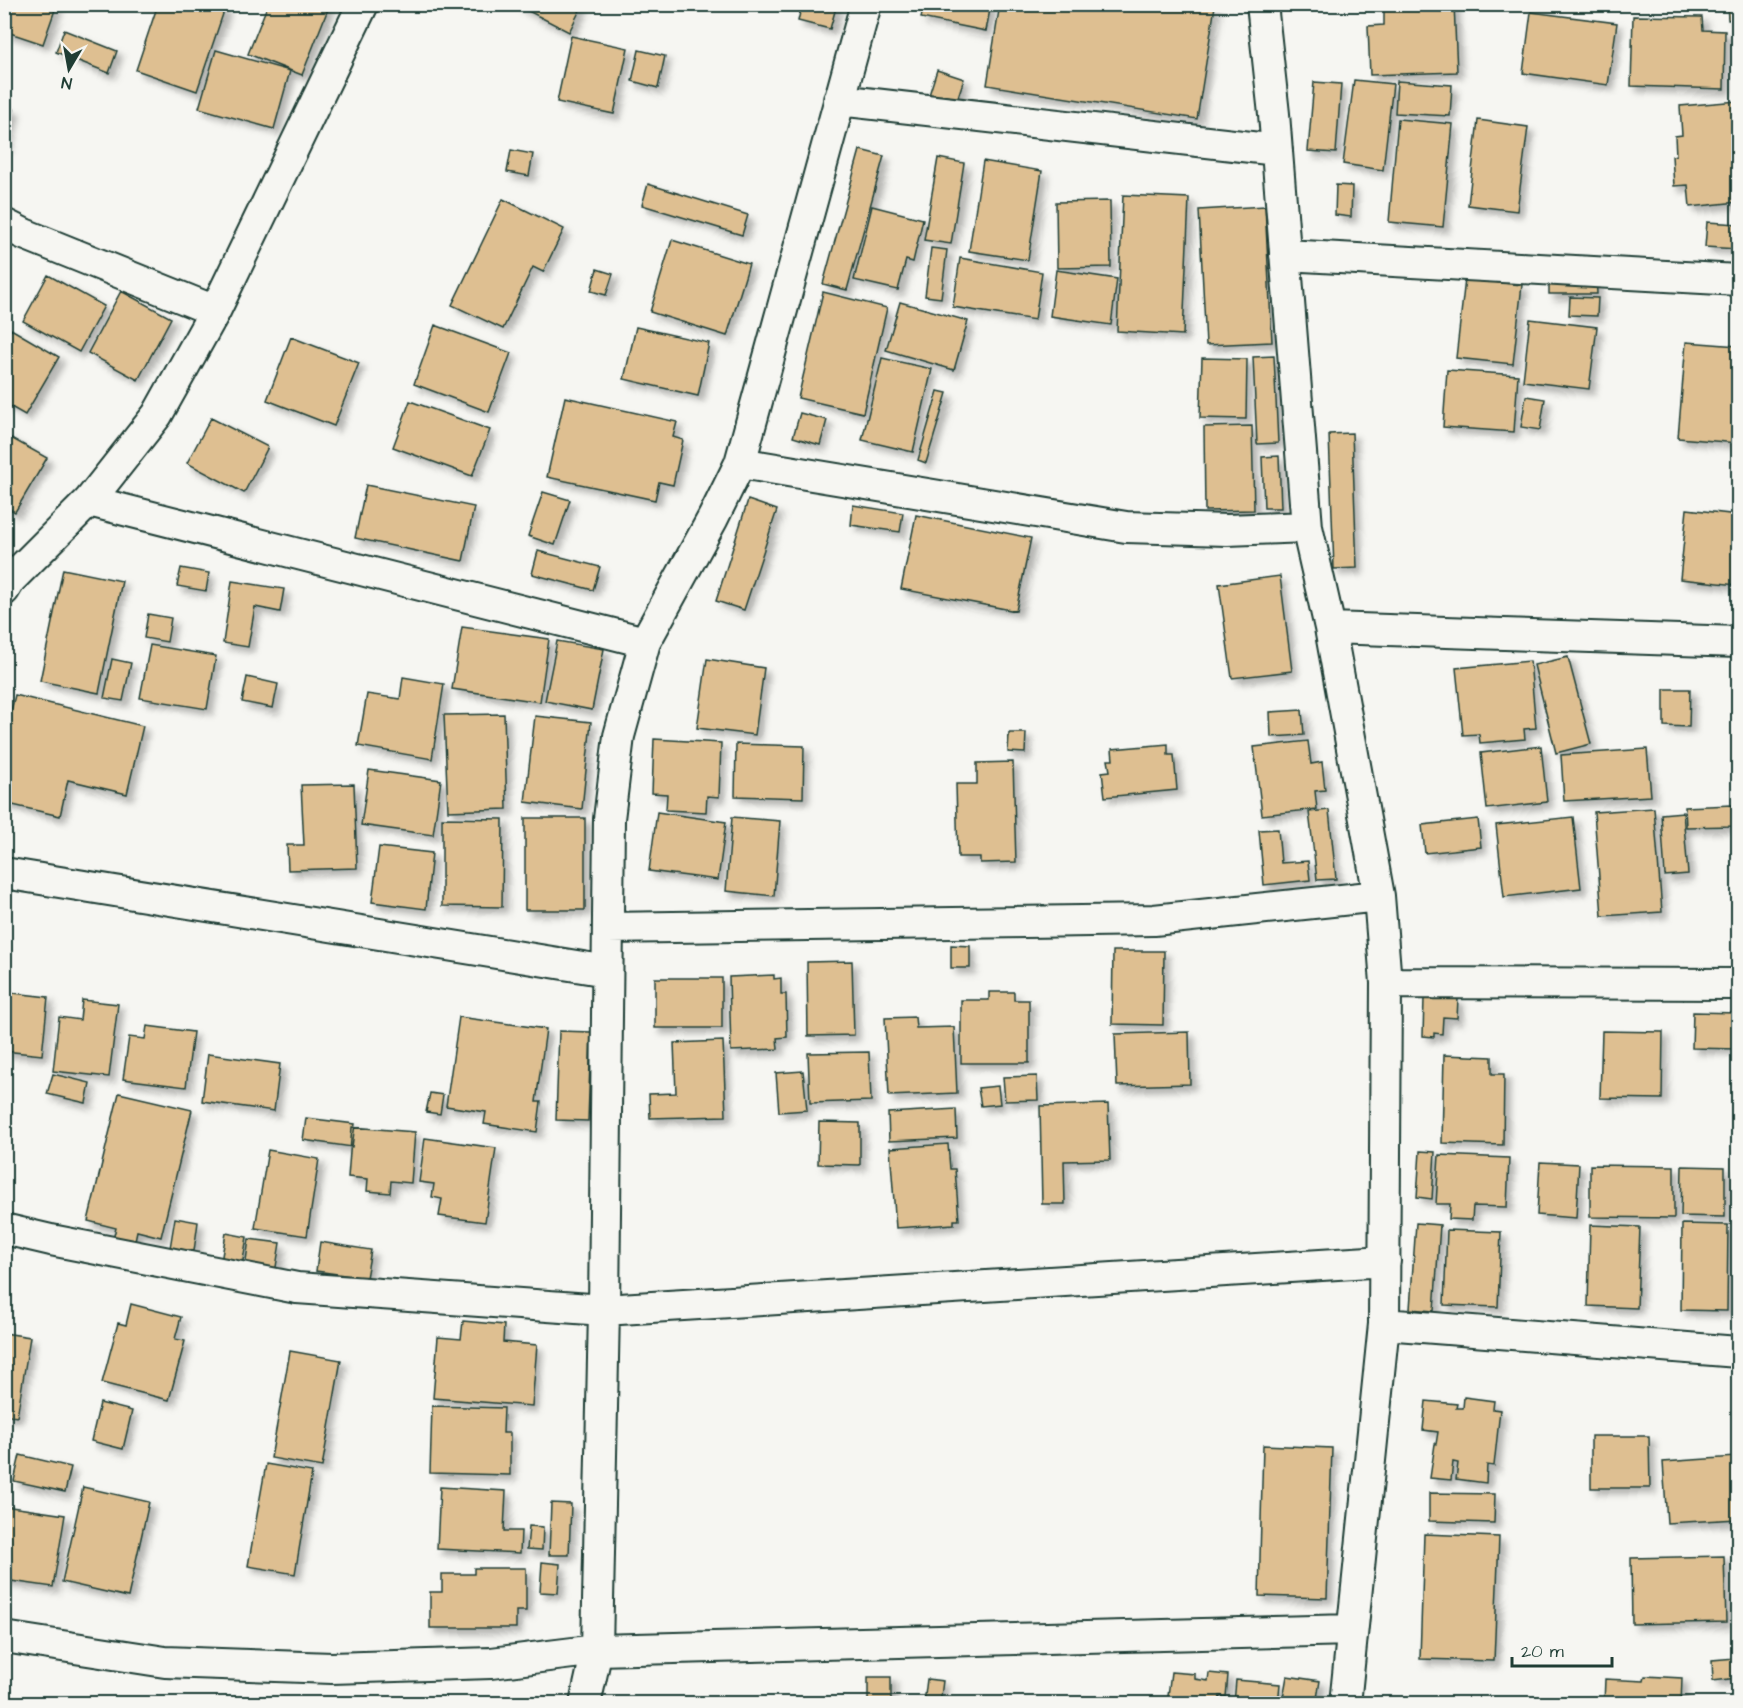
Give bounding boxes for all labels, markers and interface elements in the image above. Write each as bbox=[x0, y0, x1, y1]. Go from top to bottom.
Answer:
north arrow bbox=[39, 39, 99, 99]
text: N bbox=[60, 71, 73, 94]
scale bar bbox=[1512, 1630, 1612, 1668]
text: 20 m bbox=[1521, 1639, 1564, 1664]

